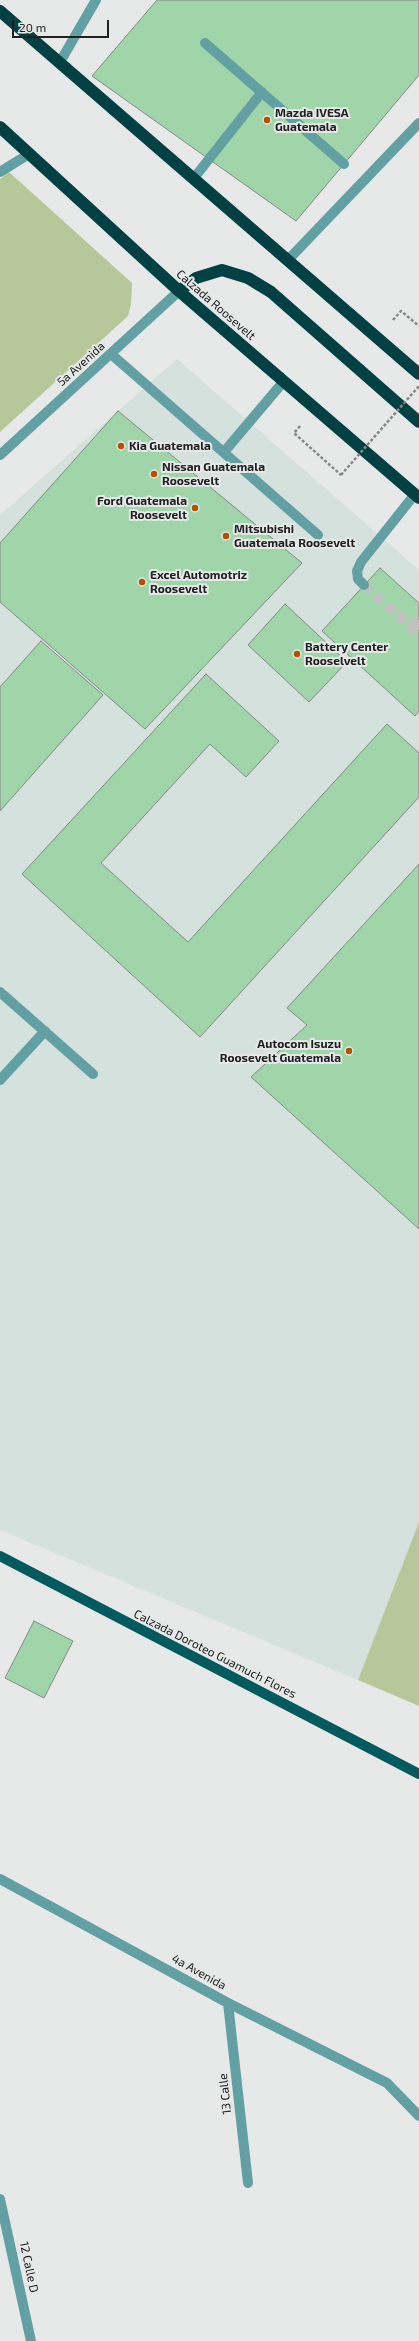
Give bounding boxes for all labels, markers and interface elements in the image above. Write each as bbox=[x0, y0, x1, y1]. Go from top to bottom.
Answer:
scale bar bbox=[14, 12, 111, 38]
text: 20 m bbox=[19, 20, 46, 34]
place label: Mazda IVESA Guatemala bbox=[275, 106, 349, 134]
marker: Mazda IVESA Guatemala bbox=[262, 115, 272, 125]
street label: Calzada Roosevelt bbox=[173, 267, 259, 343]
street label: 5a Avenida bbox=[54, 339, 108, 389]
place label: Kia Guatemala bbox=[129, 439, 211, 453]
marker: Kia Guatemala bbox=[116, 441, 126, 451]
place label: Nissan Guatemala Roosevelt bbox=[162, 460, 265, 488]
marker: Nissan Guatemala Roosevelt bbox=[149, 469, 159, 479]
place label: Ford Guatemala Roosevelt bbox=[97, 494, 187, 522]
marker: Ford Guatemala Roosevelt bbox=[190, 503, 200, 513]
place label: Mitsubishi Guatemala Roosevelt bbox=[234, 522, 355, 550]
marker: Mitsubishi Guatemala Roosevelt bbox=[221, 531, 231, 541]
place label: Excel Automotriz Roosevelt bbox=[150, 568, 247, 596]
marker: Excel Automotriz Roosevelt bbox=[137, 577, 147, 587]
place label: Battery Center Rooselvelt bbox=[305, 640, 388, 668]
marker: Battery Center Rooselvelt bbox=[292, 649, 302, 659]
place label: Autocom Isuzu Roosevelt Guatemala bbox=[220, 1037, 341, 1065]
marker: Autocom Isuzu Roosevelt Guatemala bbox=[344, 1046, 354, 1056]
street label: Calzada Doroteo Guamuch Flores bbox=[131, 1607, 299, 1701]
street label: 4a Avenida bbox=[169, 1951, 229, 1993]
street label: 13 Calle bbox=[216, 2073, 234, 2115]
street label: 12 Calle D bbox=[17, 2240, 41, 2294]

